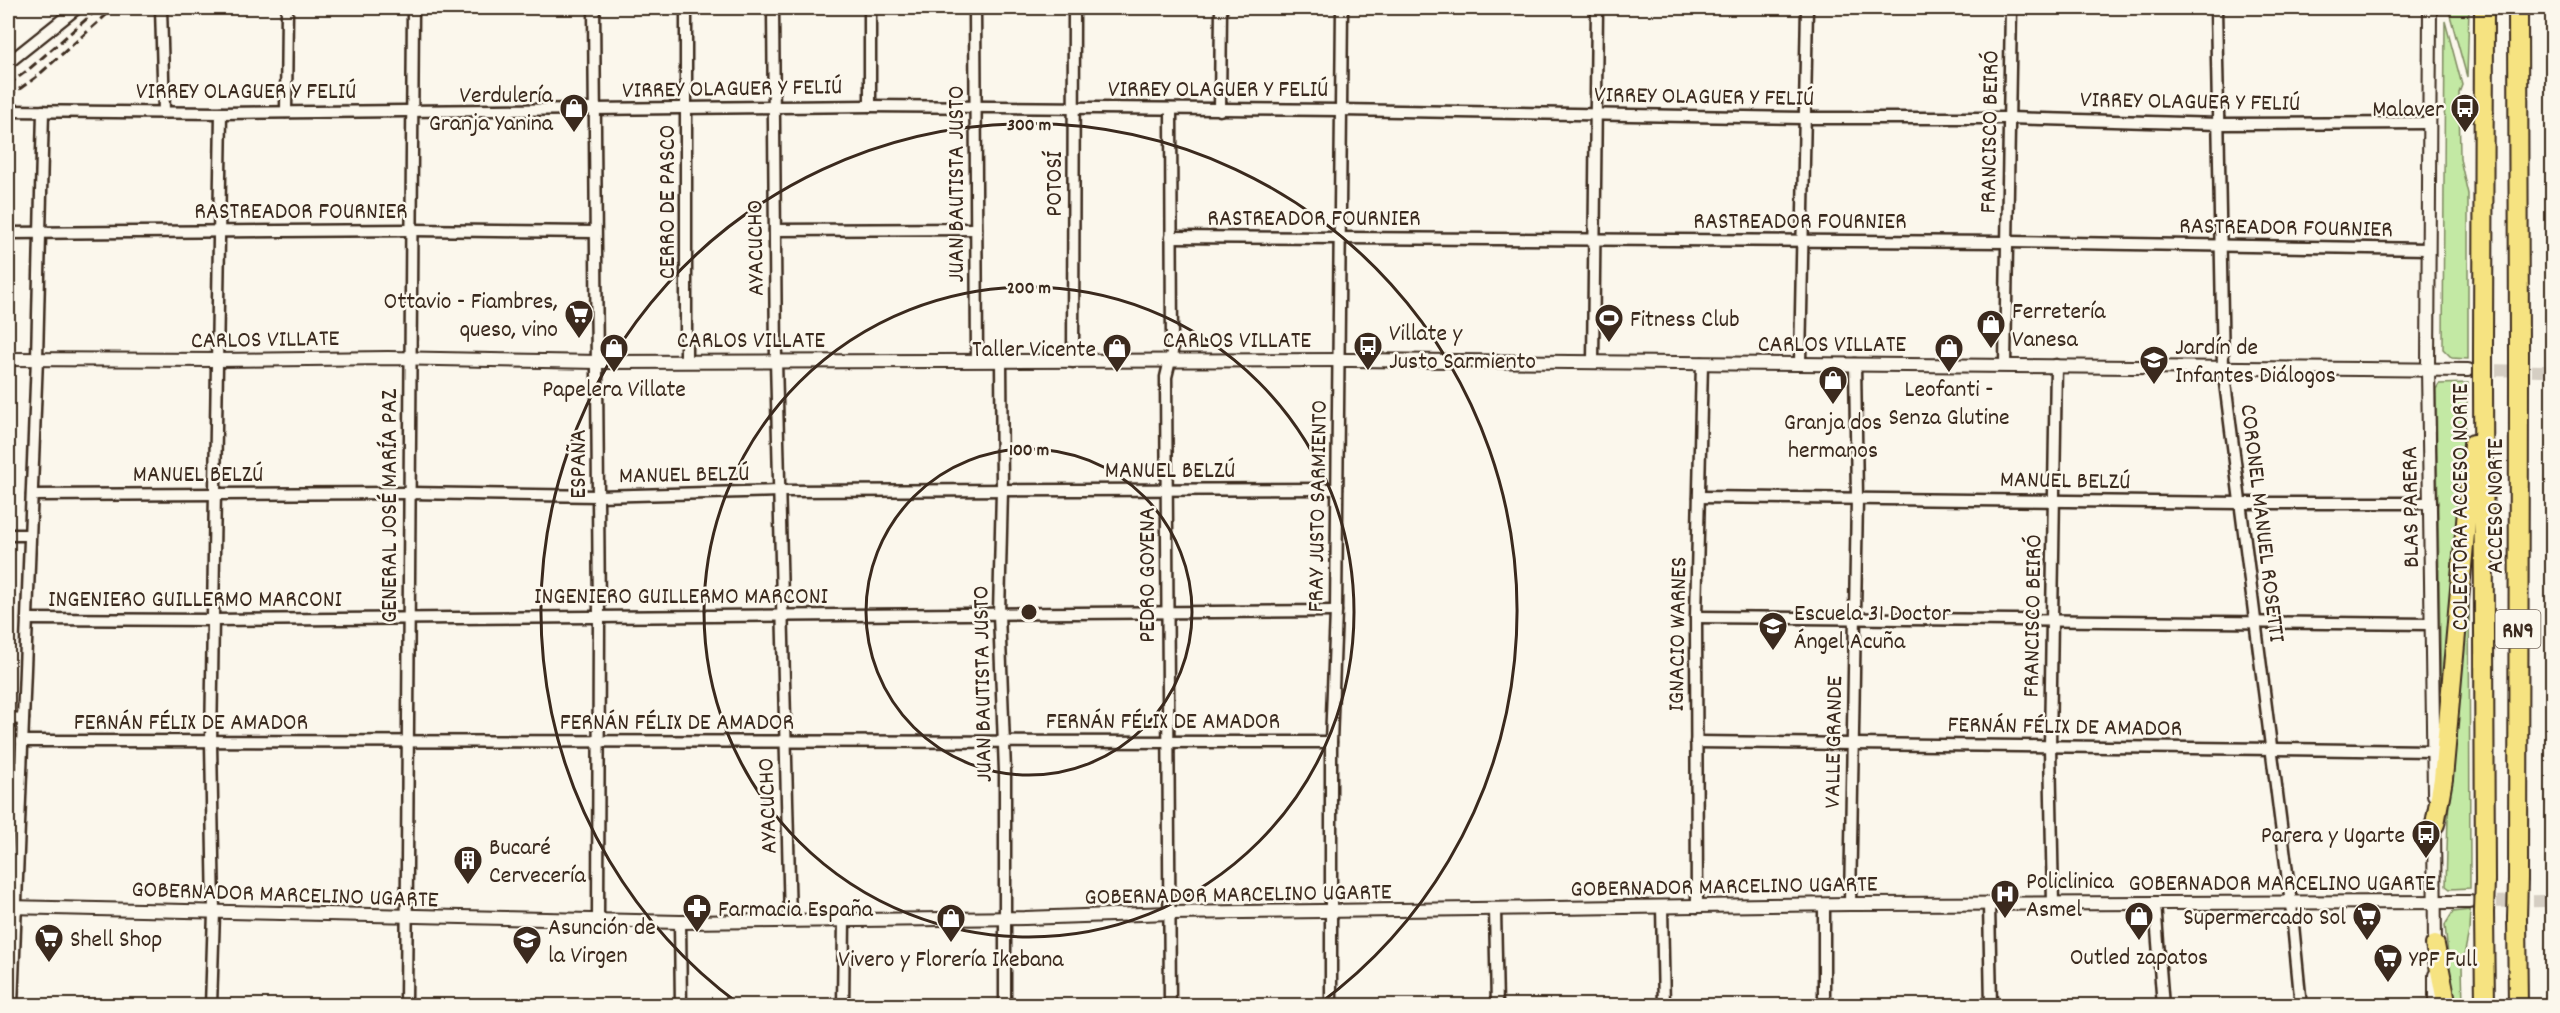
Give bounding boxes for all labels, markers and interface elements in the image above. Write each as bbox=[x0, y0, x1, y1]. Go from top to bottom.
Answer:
street label: FRANCISCO BEIRÓ bbox=[1973, 50, 2009, 214]
street label: VIRREY OLAGUER Y FELIÚ bbox=[622, 71, 842, 109]
street label: VIRREY OLAGUER Y FELIÚ bbox=[1108, 74, 1328, 108]
street label: VIRREY OLAGUER Y FELIÚ bbox=[136, 76, 356, 110]
street label: VIRREY OLAGUER Y FELIÚ bbox=[1594, 79, 1814, 117]
place label: Verdulería Granja Yanina bbox=[429, 80, 554, 142]
street label: VIRREY OLAGUER Y FELIÚ bbox=[2080, 84, 2300, 122]
street label: JUAN BAUTISTA JUSTO bbox=[941, 86, 975, 282]
shop icon: Verdulería Granja Yanina bbox=[558, 92, 590, 134]
bus stop icon: Malaver bbox=[2449, 92, 2481, 134]
place label: Malaver bbox=[2372, 94, 2444, 128]
text: 300 m bbox=[1007, 114, 1051, 139]
street label: CERRO DE PASCO bbox=[652, 125, 686, 279]
street label: POTOSÍ bbox=[1039, 150, 1073, 217]
street label: RASTREADOR FOURNIER bbox=[194, 196, 408, 230]
street label: AYACUCHO bbox=[739, 199, 775, 296]
street label: RASTREADOR FOURNIER bbox=[1207, 203, 1421, 237]
street label: RASTREADOR FOURNIER bbox=[1693, 206, 1907, 240]
street label: RASTREADOR FOURNIER bbox=[2179, 210, 2393, 248]
text: 200 m bbox=[1007, 277, 1051, 302]
place label: Ottavio - Fiambres, queso, vino bbox=[384, 286, 558, 348]
place label: Ferretería Vanesa bbox=[2012, 296, 2106, 358]
supermarket icon: Ottavio - Fiambres, queso, vino bbox=[563, 298, 595, 340]
sports icon: Fitness Club bbox=[1593, 302, 1625, 344]
place label: Fitness Club bbox=[1630, 304, 1740, 338]
shop icon: Ferretería Vanesa bbox=[1975, 308, 2007, 350]
place label: Villate y Justo Sarmiento bbox=[1389, 318, 1536, 380]
street label: CARLOS VILLATE bbox=[190, 323, 340, 359]
street label: CARLOS VILLATE bbox=[677, 325, 825, 359]
street label: CARLOS VILLATE bbox=[1163, 325, 1311, 359]
street label: CARLOS VILLATE bbox=[1758, 329, 1906, 363]
bus stop icon: Villate y Justo Sarmiento bbox=[1352, 330, 1384, 372]
shop icon: Papelera Villate bbox=[598, 332, 630, 374]
shop icon: Taller Vicente bbox=[1101, 332, 1133, 374]
shop icon: Leofanti - Senza Glutine bbox=[1933, 332, 1965, 374]
place label: Jardín de Infantes Diálogos bbox=[2175, 332, 2336, 394]
place label: Taller Vicente bbox=[972, 334, 1096, 368]
school or university icon: Jardín de Infantes Diálogos bbox=[2138, 344, 2170, 386]
shop icon: Granja dos hermanos bbox=[1817, 364, 1849, 406]
place label: Papelera Villate bbox=[542, 374, 686, 408]
place label: Leofanti - Senza Glutine bbox=[1888, 374, 2010, 436]
street label: COLECTORA ACCESO NORTE bbox=[2445, 383, 2479, 631]
street label: GENERAL JOSÉ MARÍA PAZ bbox=[374, 389, 408, 623]
street label: FRAY JUSTO SARMIENTO bbox=[1300, 399, 1338, 613]
street label: CORONEL MANUEL ROSETTI bbox=[2230, 402, 2293, 645]
place label: Granja dos hermanos bbox=[1784, 407, 1882, 469]
street label: ESPAÑA bbox=[563, 429, 597, 499]
street label: ACCESO NORTE bbox=[2480, 438, 2514, 574]
text: 100 m bbox=[1009, 439, 1049, 464]
street label: BLAS PARERA bbox=[2394, 446, 2430, 568]
street label: MANUEL BELZÚ bbox=[1105, 455, 1235, 489]
street label: MANUEL BELZÚ bbox=[619, 458, 750, 494]
street label: MANUEL BELZÚ bbox=[133, 459, 263, 493]
street label: MANUEL BELZÚ bbox=[1999, 464, 2130, 500]
street label: PEDRO GOYENA bbox=[1132, 507, 1166, 643]
street label: FRANCISCO BEIRÓ bbox=[2016, 534, 2052, 698]
street label: IGNACIO WARNES bbox=[1661, 556, 1697, 712]
street label: INGENIERO GUILLERMO MARCONI bbox=[534, 581, 829, 615]
street label: INGENIERO GUILLERMO MARCONI bbox=[48, 584, 343, 618]
street label: JUAN BAUTISTA JUSTO bbox=[965, 585, 1003, 783]
place label: Escuela 31 Doctor Ángel Acuña bbox=[1794, 598, 1951, 660]
centre of rings bbox=[1019, 602, 1039, 622]
school or university icon: Escuela 31 Doctor Ángel Acuña bbox=[1757, 610, 1789, 652]
road number: RN9 bbox=[2496, 610, 2540, 648]
street label: VALLE GRANDE bbox=[1817, 675, 1853, 809]
street label: FERNÁN FÉLIX DE AMADOR bbox=[1046, 706, 1280, 740]
street label: FERNÁN FÉLIX DE AMADOR bbox=[74, 707, 308, 741]
street label: FERNÁN FÉLIX DE AMADOR bbox=[560, 707, 794, 741]
street label: FERNÁN FÉLIX DE AMADOR bbox=[1947, 709, 2183, 747]
street label: AYACUCHO bbox=[750, 757, 788, 855]
bus stop icon: Parera y Ugarte bbox=[2410, 818, 2442, 860]
place label: Parera y Ugarte bbox=[2261, 820, 2405, 854]
place label: Bucaré Cervecería bbox=[489, 832, 586, 894]
building icon: Bucaré Cervecería bbox=[452, 844, 484, 886]
place label: Policlinica Asmel bbox=[2026, 866, 2115, 928]
street label: GOBERNADOR MARCELINO UGARTE bbox=[1570, 868, 1878, 908]
street label: GOBERNADOR MARCELINO UGARTE bbox=[2128, 868, 2436, 902]
street label: GOBERNADOR MARCELINO UGARTE bbox=[131, 874, 439, 918]
street label: GOBERNADOR MARCELINO UGARTE bbox=[1084, 876, 1392, 916]
hospital icon: Policlinica Asmel bbox=[1989, 878, 2021, 920]
pharmacy icon: Farmacia España bbox=[681, 892, 713, 934]
place label: Farmacia España bbox=[718, 894, 874, 928]
shop icon: Outled zapatos bbox=[2123, 900, 2155, 942]
supermarket icon: Supermercado Sol bbox=[2351, 900, 2383, 942]
shop icon: Vivero y Florería Ikebana bbox=[935, 902, 967, 944]
place label: Supermercado Sol bbox=[2183, 902, 2346, 936]
place label: Asunción de la Virgen bbox=[548, 912, 656, 974]
supermarket icon: Shell Shop bbox=[33, 922, 65, 964]
place label: Shell Shop bbox=[70, 924, 162, 958]
school or university icon: Asunción de la Virgen bbox=[511, 924, 543, 966]
place label: Outled zapatos bbox=[2070, 942, 2208, 976]
supermarket icon: YPF Full bbox=[2372, 942, 2404, 984]
place label: Vivero y Florería Ikebana bbox=[838, 944, 1064, 978]
place label: YPF Full bbox=[2409, 944, 2478, 978]

